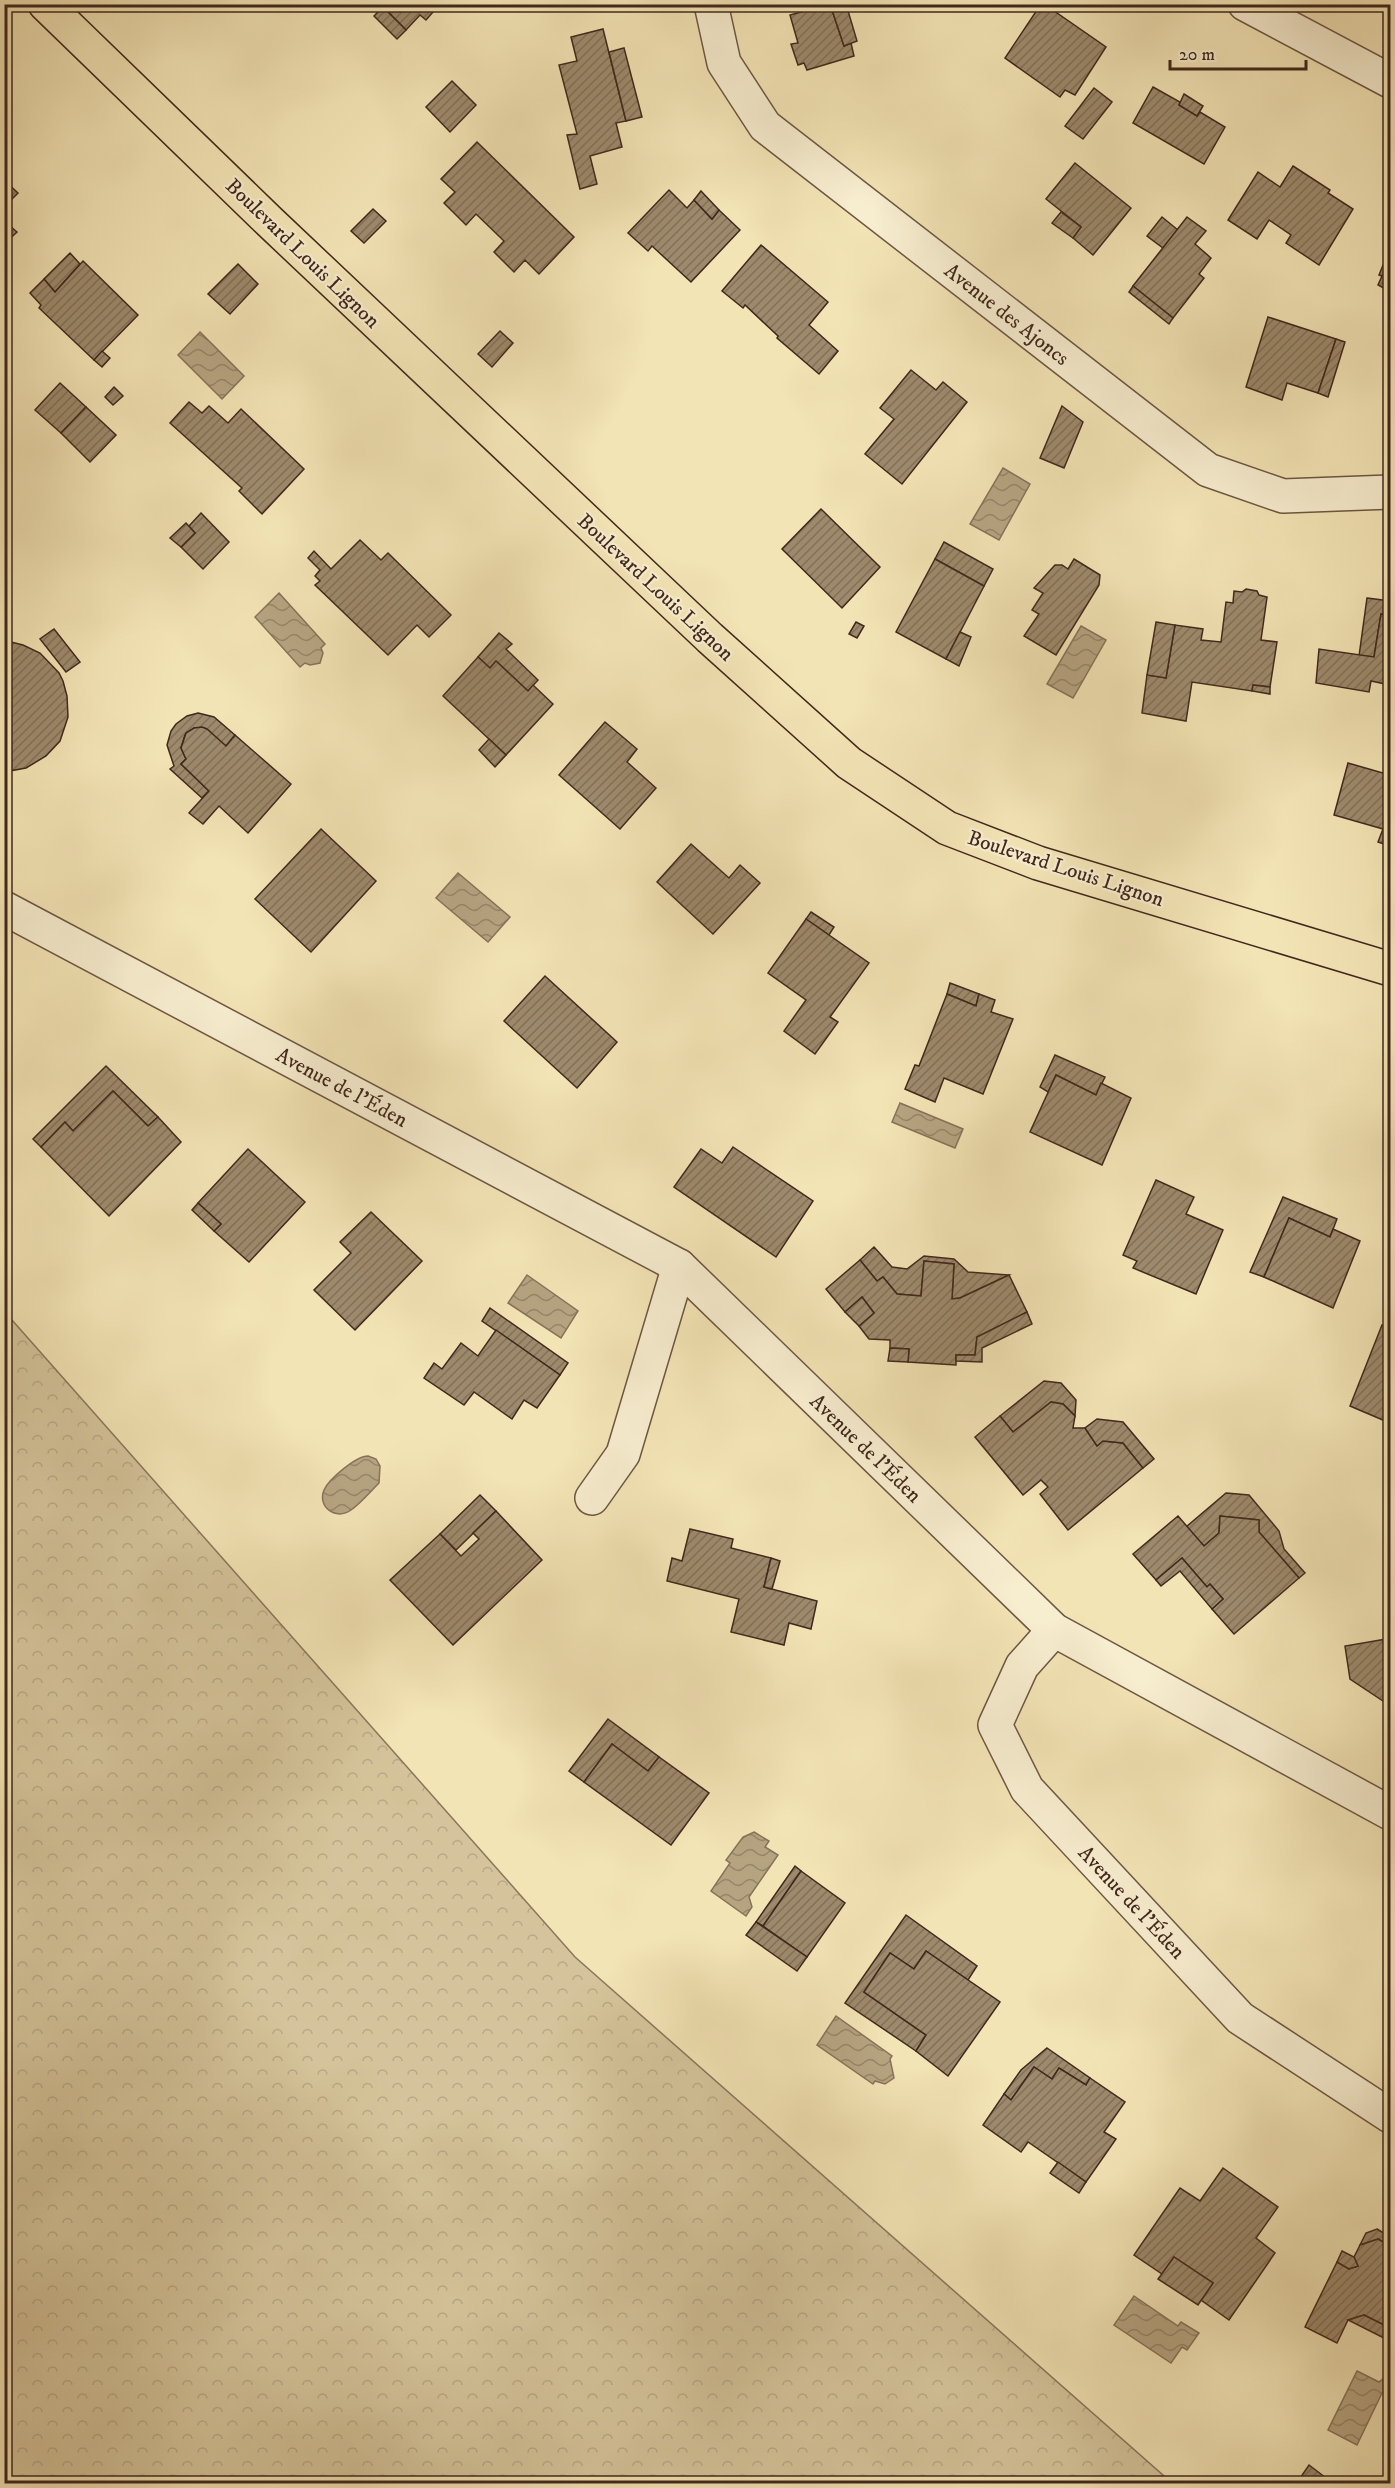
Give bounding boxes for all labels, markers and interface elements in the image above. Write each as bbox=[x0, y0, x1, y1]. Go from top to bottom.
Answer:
scale bar bbox=[1170, 33, 1306, 71]
text: 20 m bbox=[1179, 44, 1215, 66]
street label: Boulevard Louis Lignon bbox=[220, 173, 385, 334]
street label: Avenue des Ajoncs bbox=[939, 258, 1074, 372]
street label: Boulevard Louis Lignon bbox=[572, 508, 739, 667]
street label: Boulevard Louis Lignon bbox=[964, 825, 1167, 913]
street label: Avenue de l'Éden bbox=[271, 1041, 412, 1134]
street label: Avenue de l'Éden bbox=[804, 1388, 927, 1509]
street label: Avenue de l'Éden bbox=[1072, 1840, 1191, 1965]

